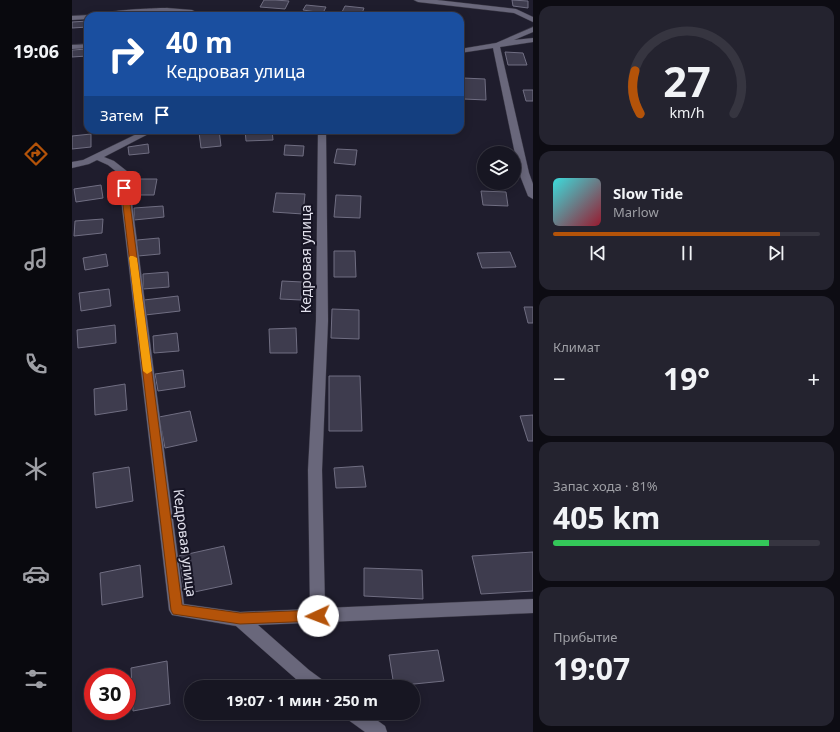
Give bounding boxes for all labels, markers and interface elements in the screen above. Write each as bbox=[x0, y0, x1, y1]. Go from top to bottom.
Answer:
text: 40 m bbox=[166, 23, 233, 61]
icon: right bbox=[100, 28, 152, 80]
text: 19:06 bbox=[13, 39, 59, 63]
text: 27 bbox=[663, 52, 710, 108]
text: Кедровая улица bbox=[166, 59, 305, 83]
text: km/h bbox=[669, 102, 704, 121]
icon: arrive bbox=[151, 104, 173, 126]
text: Затем bbox=[100, 105, 143, 125]
icon: directions bbox=[22, 140, 50, 168]
map controls bbox=[477, 146, 521, 190]
button: layers bbox=[477, 146, 521, 190]
pin bbox=[107, 171, 141, 205]
icon: arrive bbox=[113, 177, 135, 199]
text: Slow Tide bbox=[613, 183, 683, 203]
text: Marlow bbox=[613, 203, 659, 221]
street label: Кедровая улица bbox=[296, 205, 315, 313]
icon: previous bbox=[587, 242, 609, 264]
icon: pause bbox=[676, 242, 698, 264]
icon: next bbox=[765, 242, 787, 264]
icon: music bbox=[22, 245, 50, 273]
text: Климат bbox=[553, 338, 600, 356]
icon: phone bbox=[22, 350, 50, 378]
text: 19° bbox=[663, 358, 710, 399]
text: − bbox=[553, 363, 566, 393]
text: + bbox=[807, 363, 820, 393]
icon: climate bbox=[22, 455, 50, 483]
text: Запас хода · 81% bbox=[553, 477, 658, 495]
street label: Кедровая улица bbox=[169, 488, 202, 598]
text: 405 km bbox=[553, 497, 660, 538]
icon: car bbox=[22, 560, 50, 588]
position arrow bbox=[297, 595, 339, 637]
text: Прибытие bbox=[553, 628, 617, 646]
text: 19:07 bbox=[553, 648, 630, 689]
icon: filters bbox=[22, 665, 50, 693]
speed limit sign: 30 bbox=[84, 668, 136, 720]
text: 19:07 · 1 мин · 250 m bbox=[226, 690, 378, 710]

